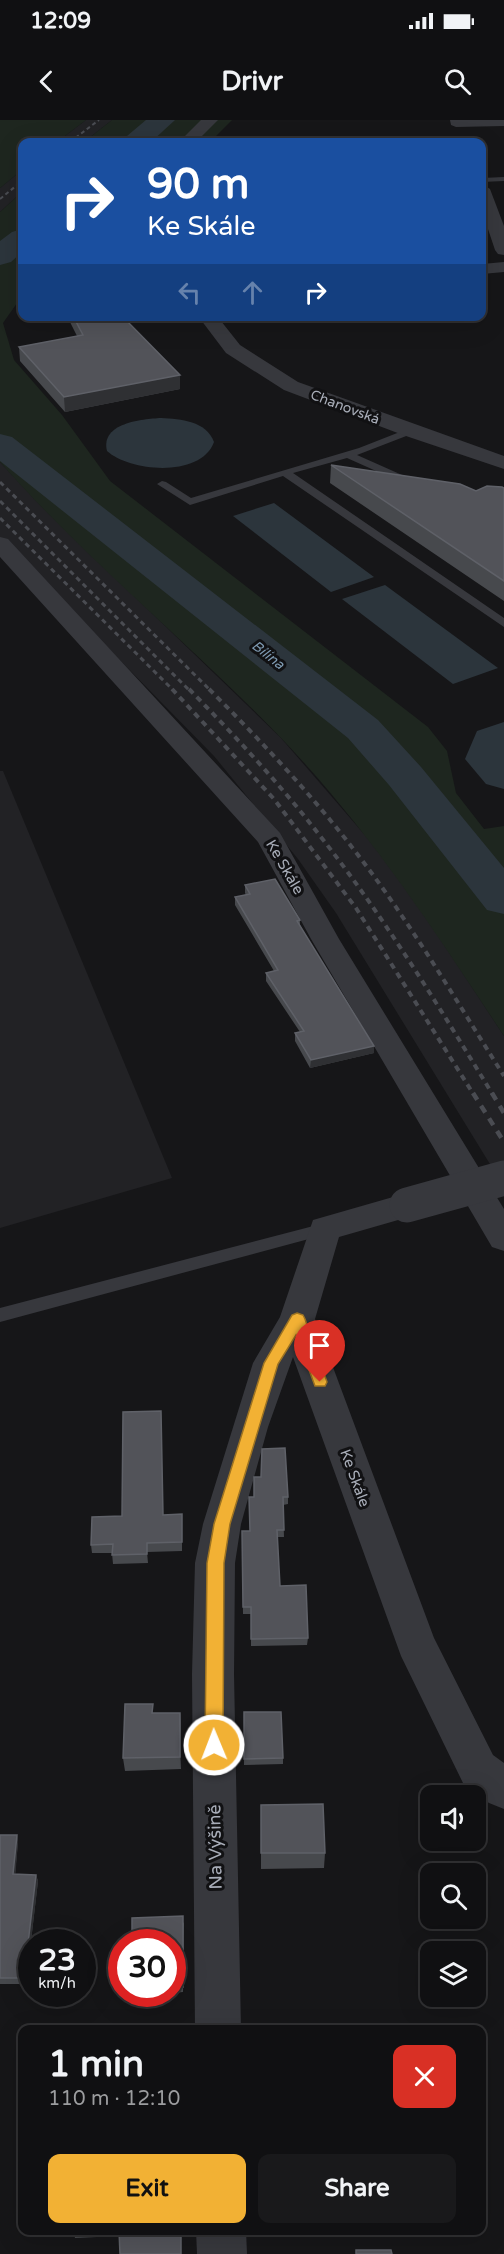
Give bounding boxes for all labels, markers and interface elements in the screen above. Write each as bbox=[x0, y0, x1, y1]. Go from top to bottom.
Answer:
text: 12:09 bbox=[30, 8, 91, 34]
icon: back bbox=[30, 65, 63, 98]
text: Drivr bbox=[221, 65, 283, 98]
icon: search bbox=[441, 65, 474, 98]
text: 90 m bbox=[147, 159, 249, 210]
icon: right bbox=[48, 162, 126, 240]
text: Ke Skále bbox=[147, 210, 255, 243]
icon: left bbox=[173, 276, 206, 309]
icon: ahead bbox=[236, 276, 269, 309]
icon: right bbox=[299, 276, 332, 309]
street label: Chanovská bbox=[308, 386, 382, 428]
water label: Bílina bbox=[248, 637, 288, 674]
street label: Ke Skále bbox=[262, 836, 308, 898]
pin bbox=[294, 1320, 345, 1382]
icon: arrive bbox=[303, 1329, 336, 1362]
street label: Ke Skále bbox=[336, 1447, 374, 1509]
position arrow bbox=[182, 1713, 246, 1777]
map controls bbox=[420, 1785, 486, 2007]
button: sound bbox=[420, 1785, 486, 1851]
street label: Na Výšině bbox=[203, 1804, 227, 1890]
button: search bbox=[420, 1863, 486, 1929]
speed limit sign: 30 bbox=[108, 1929, 186, 2007]
button: layers bbox=[420, 1941, 486, 2007]
text: 23 bbox=[38, 1942, 76, 1979]
text: km/h bbox=[38, 1974, 76, 1992]
text: 1 min bbox=[48, 2043, 144, 2086]
button: close bbox=[393, 2045, 456, 2108]
text: 110 m · 12:10 bbox=[48, 2087, 180, 2111]
button: Exit bbox=[48, 2154, 246, 2223]
button: Share bbox=[258, 2154, 456, 2223]

